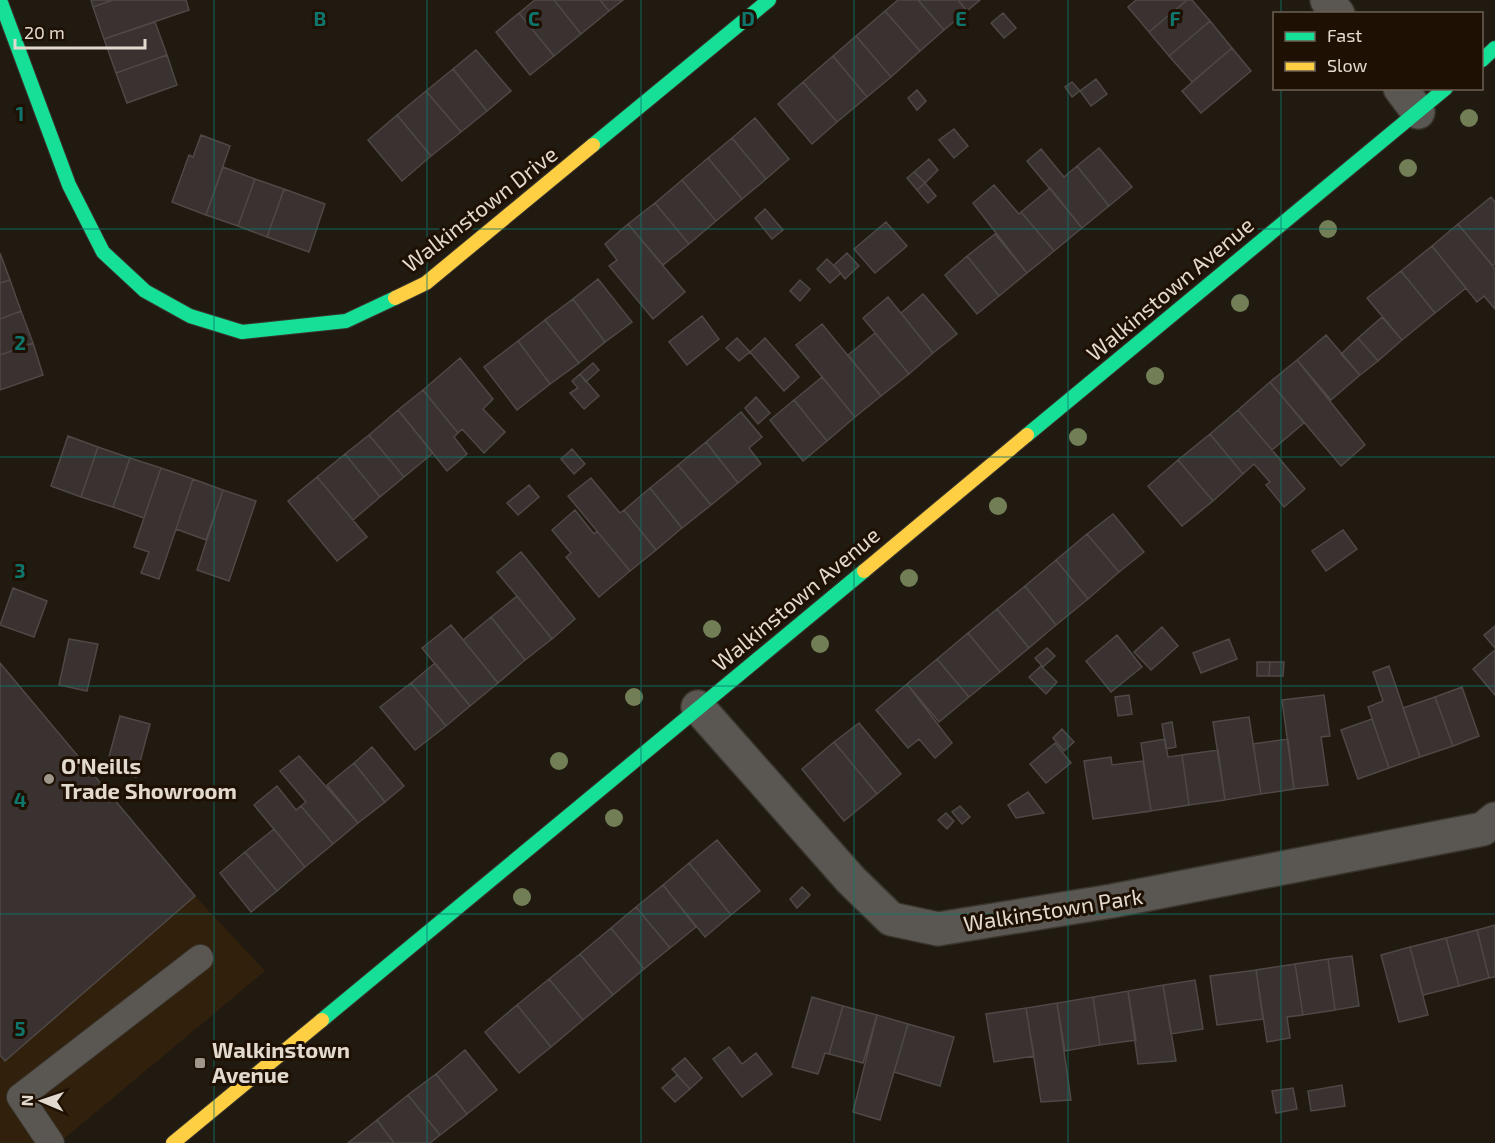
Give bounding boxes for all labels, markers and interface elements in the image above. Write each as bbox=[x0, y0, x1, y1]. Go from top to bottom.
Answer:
text: B bbox=[314, 6, 326, 30]
text: C bbox=[528, 6, 540, 30]
text: D bbox=[741, 6, 755, 30]
text: E bbox=[955, 6, 967, 30]
text: F bbox=[1169, 6, 1181, 30]
scale bar bbox=[15, 12, 146, 50]
legend bbox=[1273, 12, 1483, 90]
text: 20 m bbox=[24, 21, 65, 43]
text: Fast bbox=[1327, 24, 1362, 46]
text: Slow bbox=[1327, 54, 1368, 76]
text: 1 bbox=[16, 101, 24, 125]
street label: Walkinstown Drive bbox=[397, 140, 562, 277]
street label: Walkinstown Avenue bbox=[1081, 211, 1258, 366]
text: 2 bbox=[14, 330, 26, 354]
street label: Walkinstown Avenue bbox=[707, 521, 884, 676]
text: 3 bbox=[14, 558, 26, 582]
place label: O'Neills Trade Showroom bbox=[61, 752, 237, 803]
marker: O'Neills Trade Showroom bbox=[42, 772, 56, 786]
text: 4 bbox=[14, 787, 27, 811]
street label: Walkinstown Park bbox=[961, 882, 1144, 936]
text: 5 bbox=[14, 1016, 26, 1040]
place label: Walkinstown Avenue bbox=[212, 1036, 350, 1087]
marker: Walkinstown Avenue bbox=[193, 1056, 207, 1070]
north arrow bbox=[12, 1071, 72, 1131]
text: N bbox=[17, 1094, 36, 1107]

